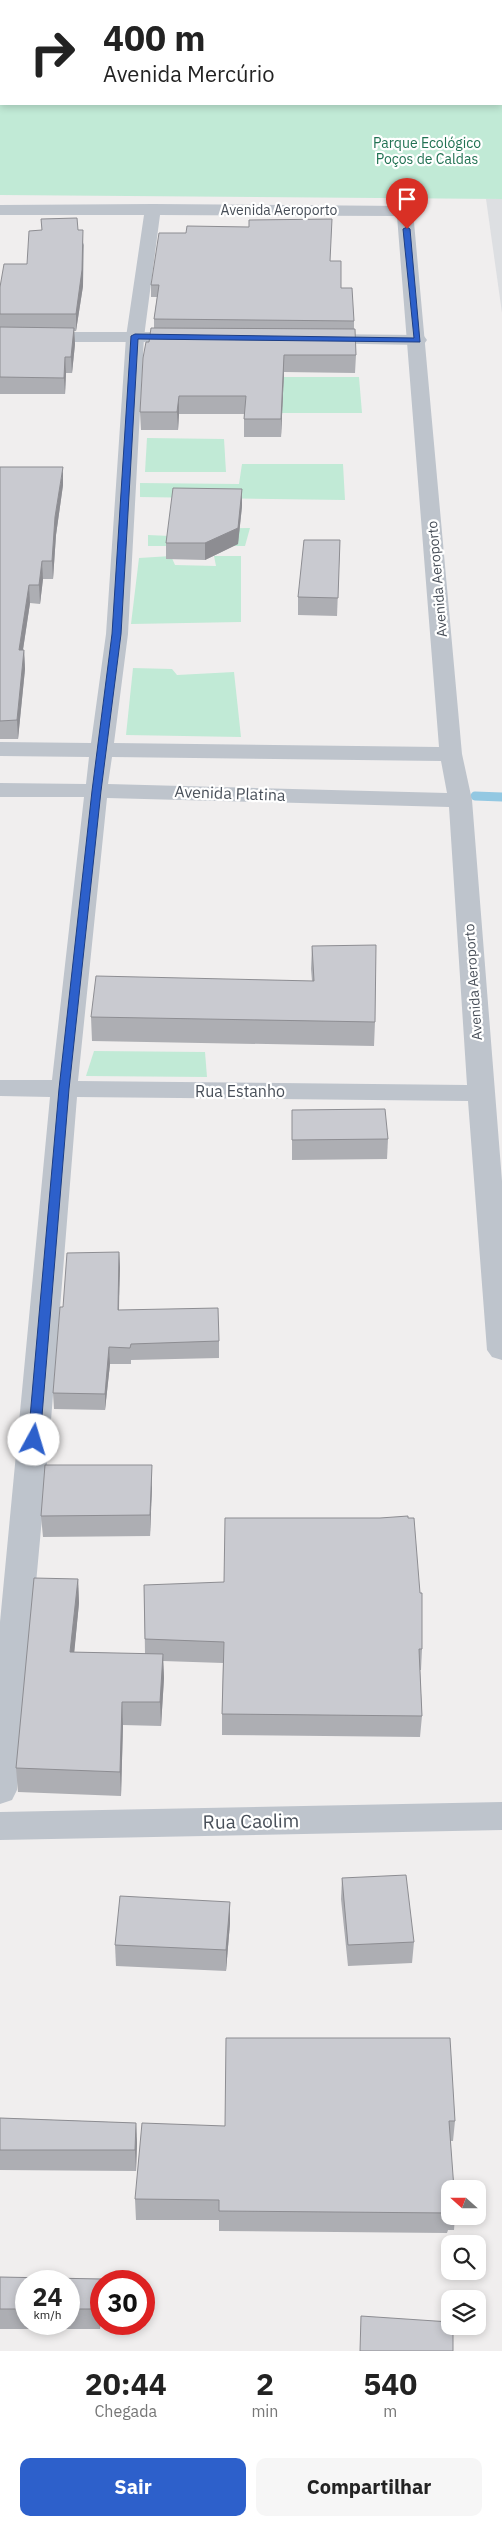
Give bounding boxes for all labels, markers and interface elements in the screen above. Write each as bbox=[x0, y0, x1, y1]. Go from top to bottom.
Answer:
text: 400 m bbox=[103, 15, 206, 61]
icon: right bbox=[20, 20, 85, 85]
text: Avenida Mercúrio bbox=[103, 59, 274, 88]
park label: Parque Ecológico Poços de Caldas bbox=[373, 134, 481, 168]
pin bbox=[386, 178, 428, 229]
icon: arrive bbox=[393, 185, 421, 213]
street label: Avenida Aeroporto bbox=[221, 201, 338, 219]
street label: Avenida Aeroporto bbox=[423, 520, 451, 638]
street label: Avenida Platina bbox=[174, 781, 286, 805]
street label: Avenida Aeroporto bbox=[460, 923, 486, 1041]
street label: Rua Estanho bbox=[195, 1081, 285, 1101]
position arrow bbox=[7, 1413, 59, 1465]
street label: Rua Caolim bbox=[202, 1808, 300, 1834]
north arrow bbox=[441, 2180, 486, 2225]
map controls bbox=[441, 2180, 486, 2335]
button: search bbox=[441, 2235, 486, 2280]
speed limit sign: 30 bbox=[90, 2270, 155, 2335]
text: 24 bbox=[32, 2280, 63, 2313]
button: layers bbox=[441, 2290, 486, 2335]
text: km/h bbox=[33, 2307, 62, 2322]
text: 20:44 bbox=[85, 2364, 167, 2403]
text: 2 bbox=[256, 2364, 274, 2403]
text: 540 bbox=[363, 2364, 417, 2403]
text: Chegada bbox=[94, 2401, 157, 2421]
text: min bbox=[251, 2401, 278, 2421]
text: m bbox=[383, 2401, 397, 2421]
button: Sair bbox=[20, 2458, 246, 2516]
button: Compartilhar bbox=[256, 2458, 482, 2516]

